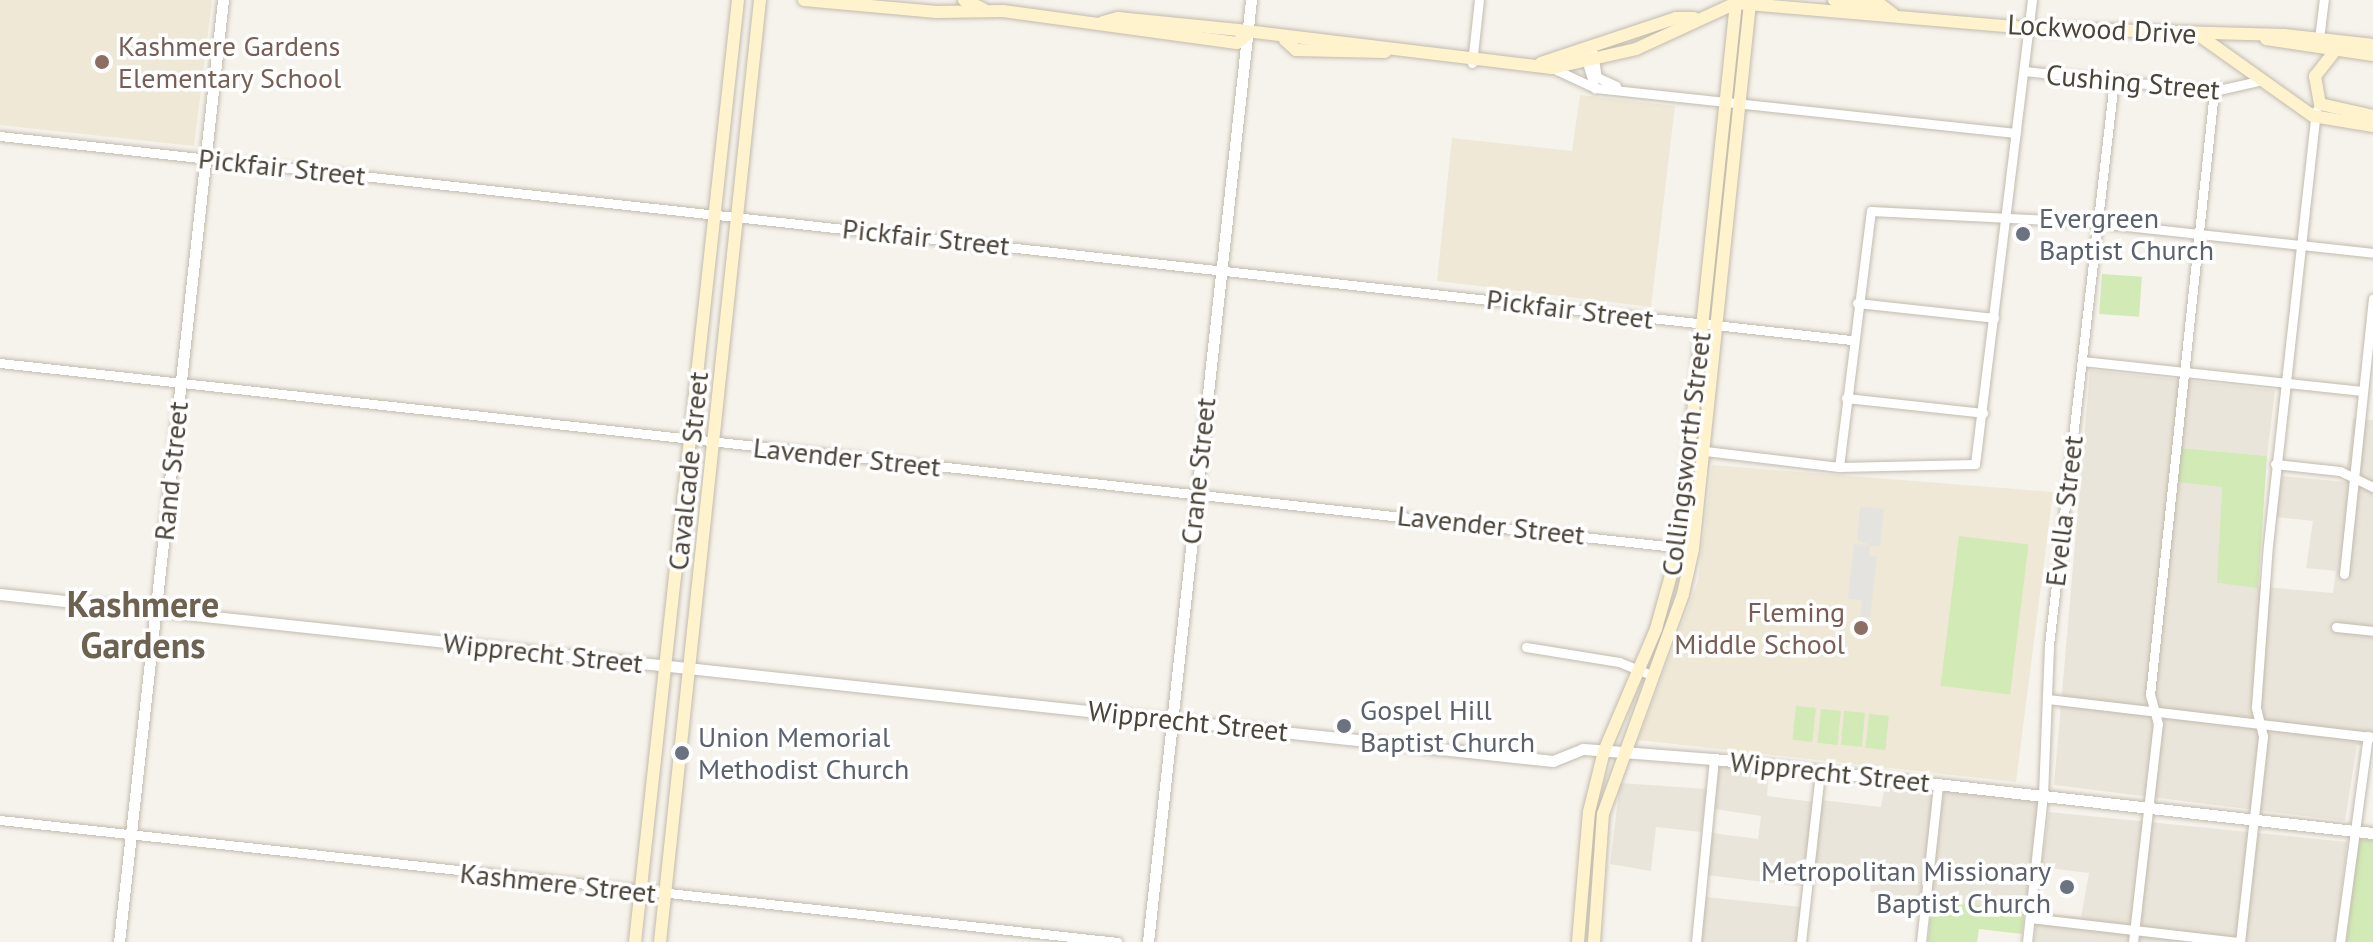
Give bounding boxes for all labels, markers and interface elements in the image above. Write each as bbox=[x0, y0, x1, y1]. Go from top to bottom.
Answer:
street label: Lockwood Drive bbox=[2007, 7, 2197, 51]
place label: Kashmere Gardens Elementary School bbox=[118, 29, 342, 95]
marker: Kashmere Gardens Elementary School bbox=[93, 53, 111, 71]
street label: Cushing Street bbox=[2045, 58, 2221, 106]
street label: Pickfair Street bbox=[197, 142, 367, 192]
place label: Evergreen Baptist Church bbox=[2039, 201, 2214, 267]
street label: Pickfair Street bbox=[841, 212, 1011, 262]
marker: Evergreen Baptist Church bbox=[2014, 225, 2032, 243]
street label: Pickfair Street bbox=[1485, 282, 1655, 336]
street label: Collingsworth Street bbox=[1654, 330, 1718, 578]
street label: Cavalcade Street bbox=[661, 370, 715, 572]
street label: Crane Street bbox=[1174, 396, 1222, 546]
street label: Rand Street bbox=[147, 400, 195, 542]
street label: Lavender Street bbox=[752, 430, 942, 484]
street label: Evella Street bbox=[2038, 434, 2090, 588]
street label: Lavender Street bbox=[1396, 498, 1586, 552]
district label: Kashmere Gardens bbox=[67, 581, 219, 666]
place label: Fleming Middle School bbox=[1674, 595, 1845, 661]
marker: Fleming Middle School bbox=[1852, 619, 1870, 637]
street label: Wipprecht Street bbox=[441, 626, 645, 680]
place label: Gospel Hill Baptist Church bbox=[1360, 693, 1535, 759]
street label: Wipprecht Street bbox=[1086, 694, 1290, 748]
marker: Gospel Hill Baptist Church bbox=[1335, 717, 1353, 735]
place label: Union Memorial Methodist Church bbox=[698, 720, 909, 786]
marker: Union Memorial Methodist Church bbox=[673, 744, 691, 762]
street label: Wipprecht Street bbox=[1728, 745, 1932, 799]
place label: Metropolitan Missionary Baptist Church bbox=[1761, 854, 2051, 920]
street label: Kashmere Street bbox=[458, 856, 658, 910]
marker: Metropolitan Missionary Baptist Church bbox=[2058, 878, 2076, 896]

